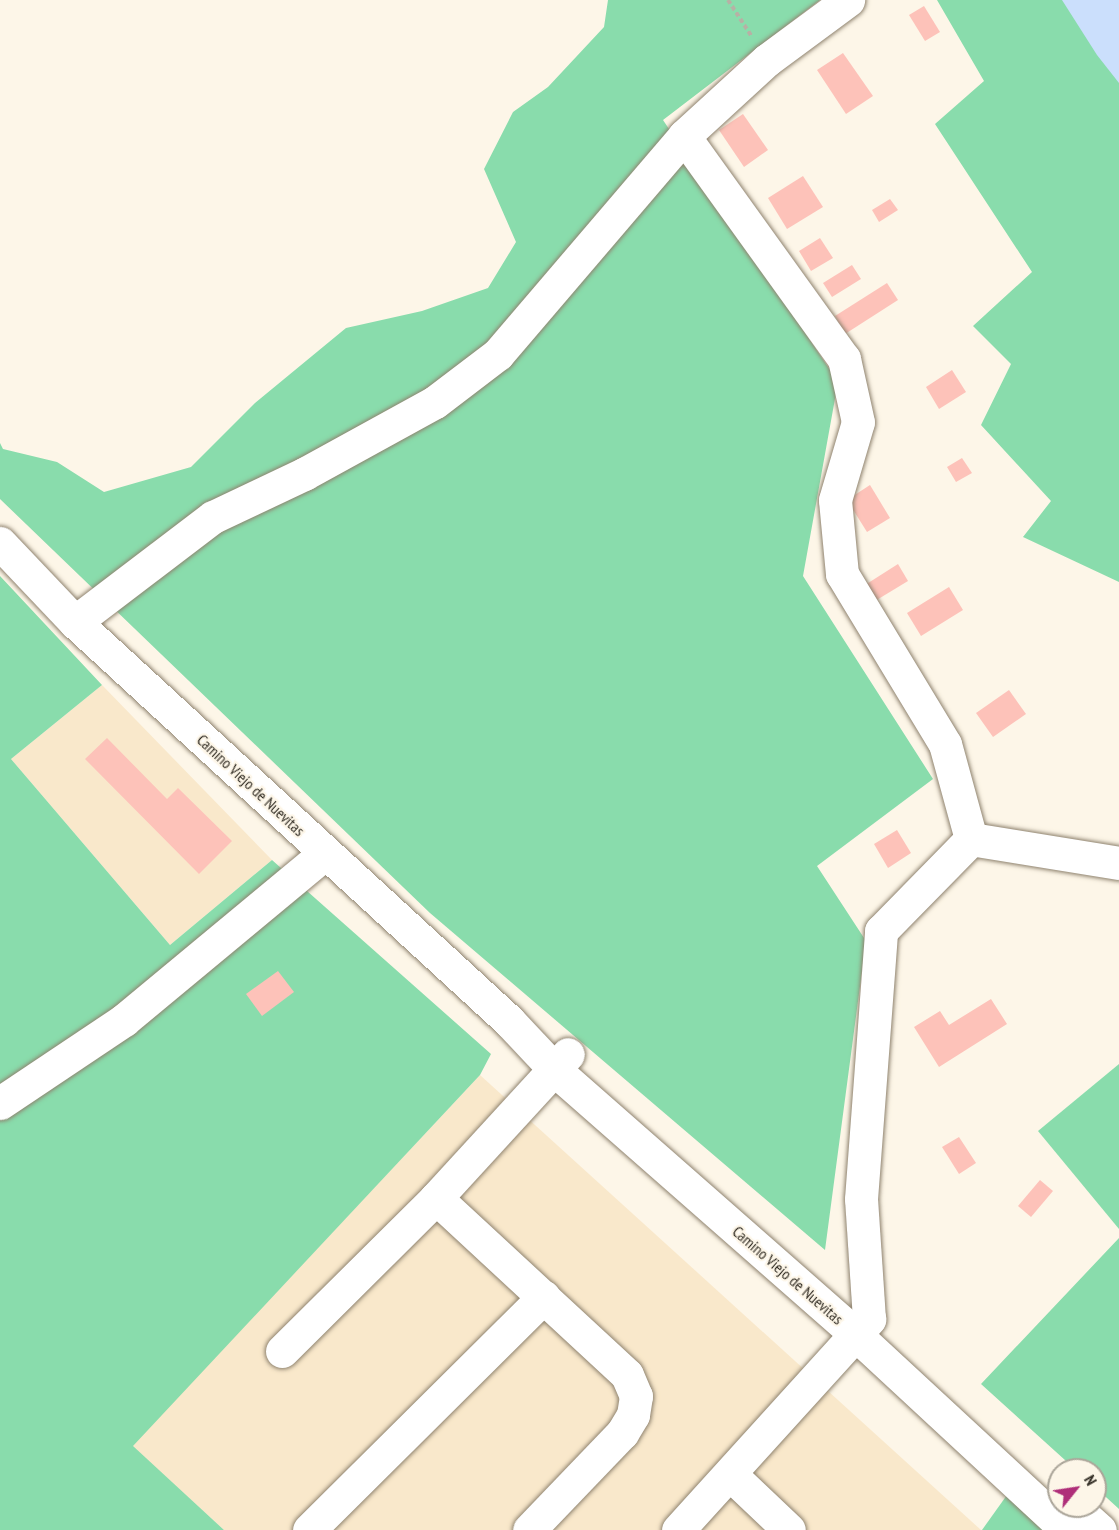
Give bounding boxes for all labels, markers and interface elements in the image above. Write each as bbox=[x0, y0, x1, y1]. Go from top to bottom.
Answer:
street label: Camino Viejo de Nuevitas bbox=[193, 730, 309, 840]
street label: Camino Viejo de Nuevitas bbox=[729, 1222, 847, 1328]
north arrow bbox=[1047, 1458, 1107, 1518]
text: N bbox=[1080, 1471, 1102, 1489]

